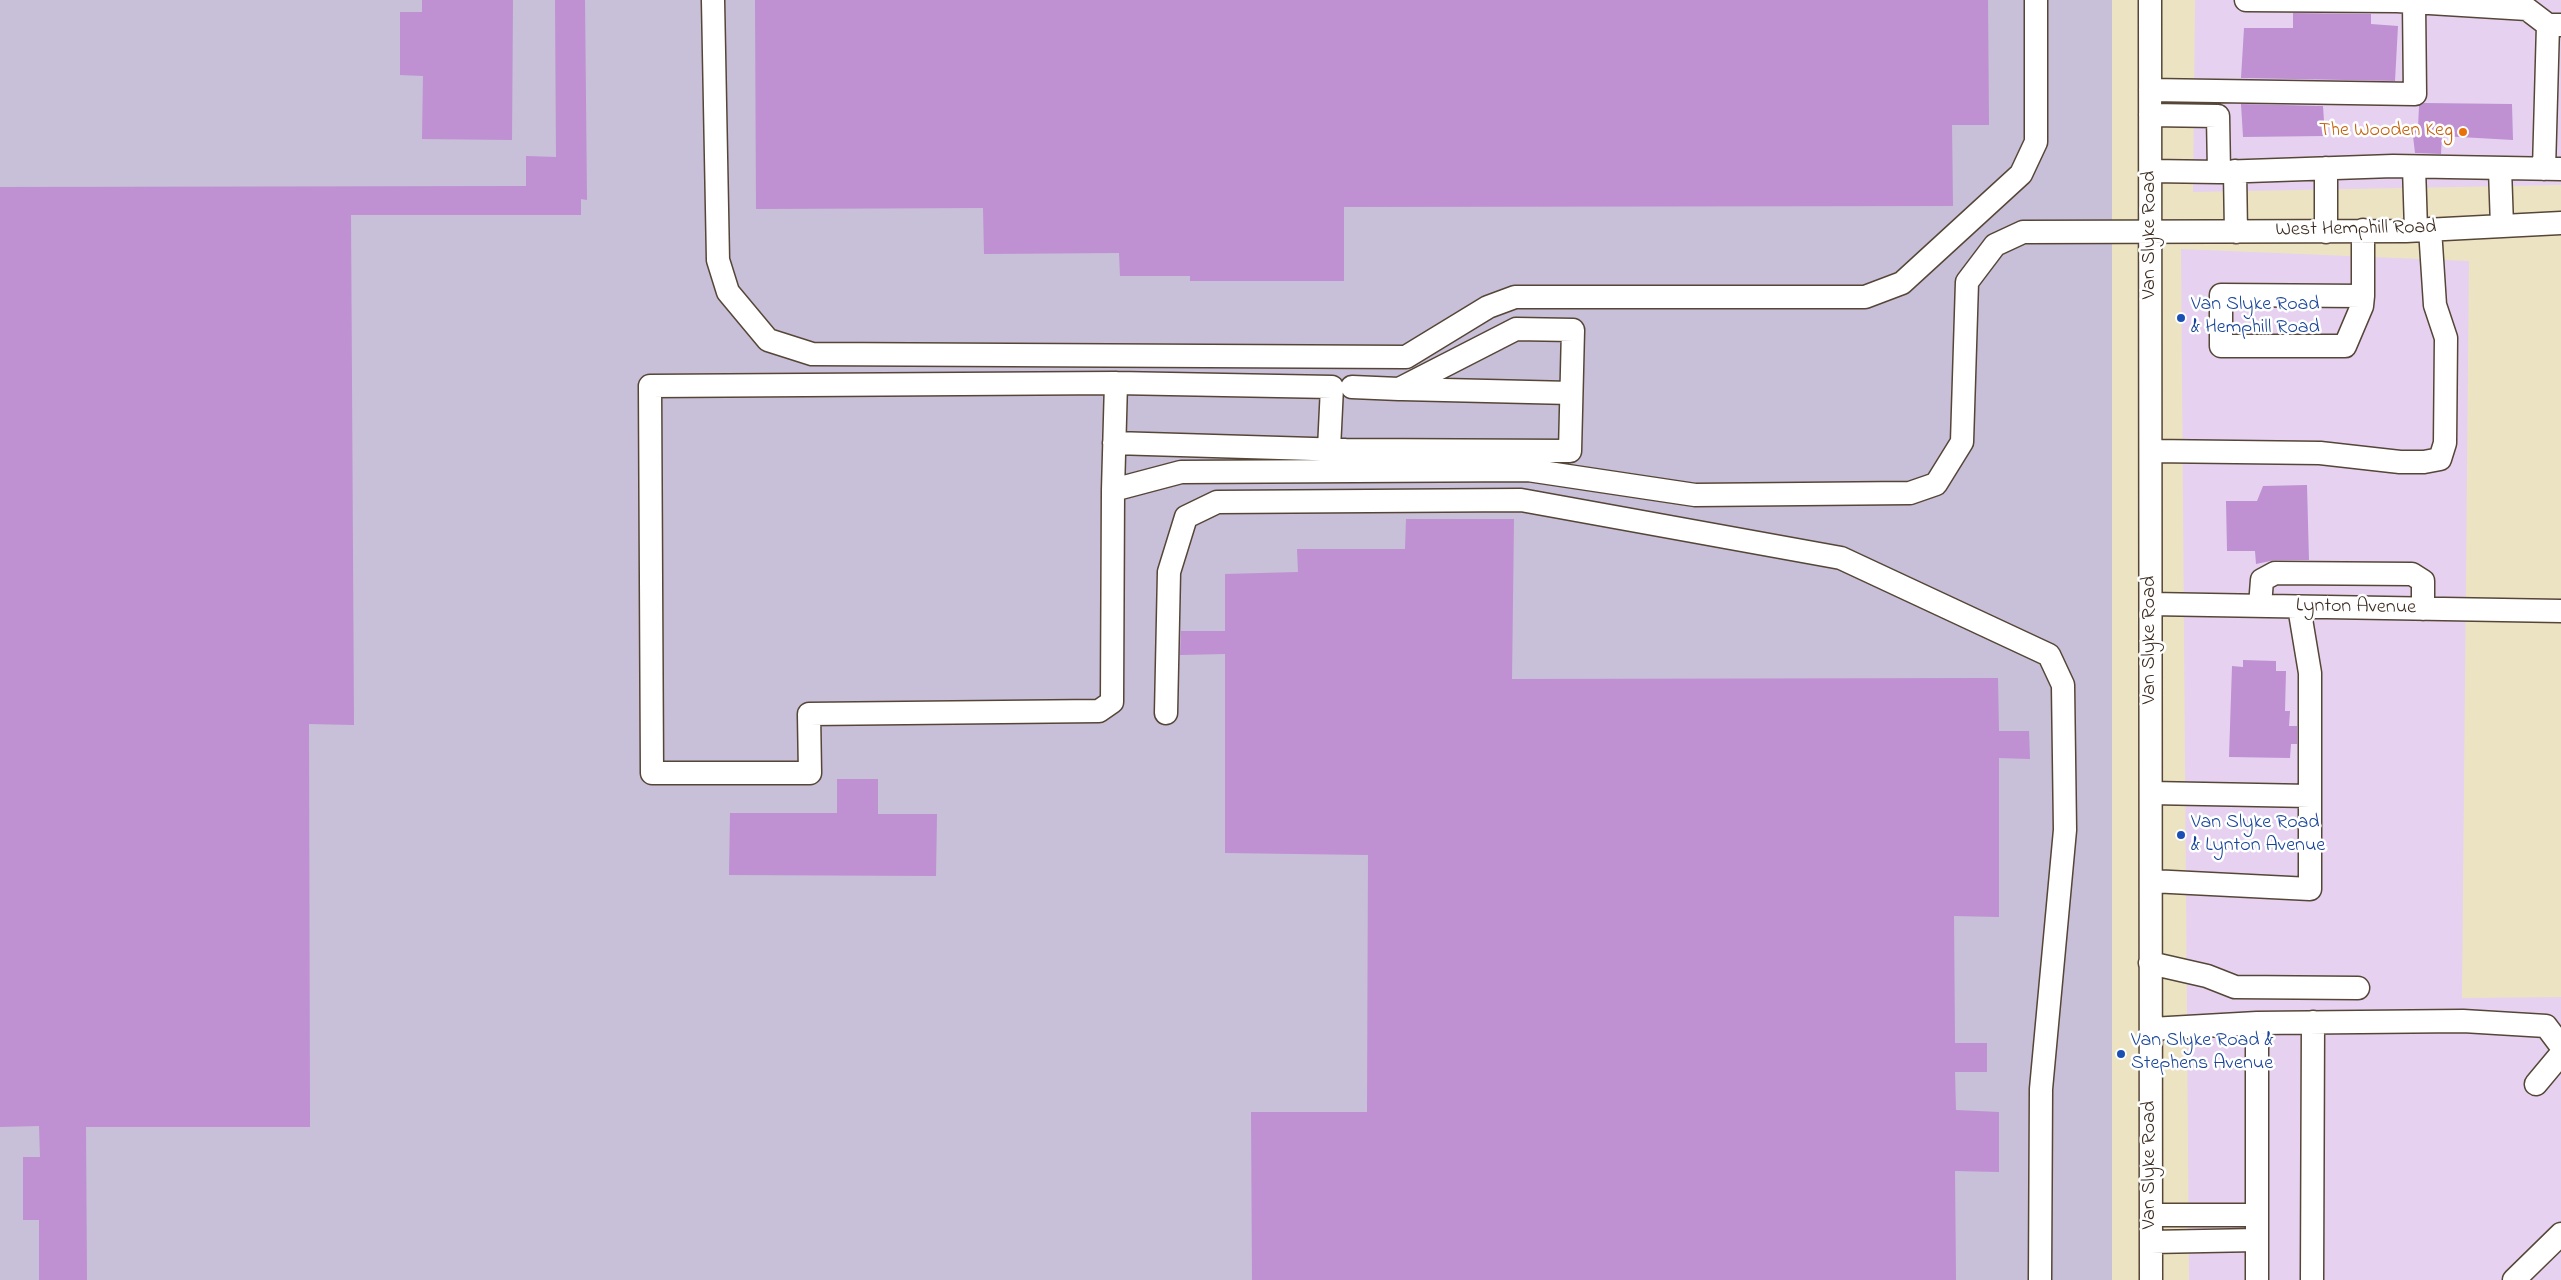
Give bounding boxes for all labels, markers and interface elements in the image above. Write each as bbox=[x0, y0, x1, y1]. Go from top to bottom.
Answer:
place label: The Wooden Keg bbox=[2319, 120, 2453, 144]
marker: The Wooden Keg bbox=[2457, 126, 2469, 138]
street label: Van Slyke Road bbox=[2139, 171, 2163, 299]
street label: West Hemphill Road bbox=[2275, 217, 2437, 243]
place label: Van Slyke Road & Hemphill Road bbox=[2191, 294, 2320, 341]
marker: Van Slyke Road & Hemphill Road bbox=[2175, 312, 2187, 324]
street label: Van Slyke Road bbox=[2139, 576, 2163, 704]
street label: Lynton Avenue bbox=[2296, 595, 2416, 621]
place label: Van Slyke Road & Lynton Avenue bbox=[2191, 812, 2325, 859]
marker: Van Slyke Road & Lynton Avenue bbox=[2175, 829, 2187, 841]
place label: Van Slyke Road & Stephens Avenue bbox=[2131, 1030, 2274, 1077]
marker: Van Slyke Road & Stephens Avenue bbox=[2115, 1048, 2127, 1060]
street label: Van Slyke Road bbox=[2139, 1101, 2163, 1229]

